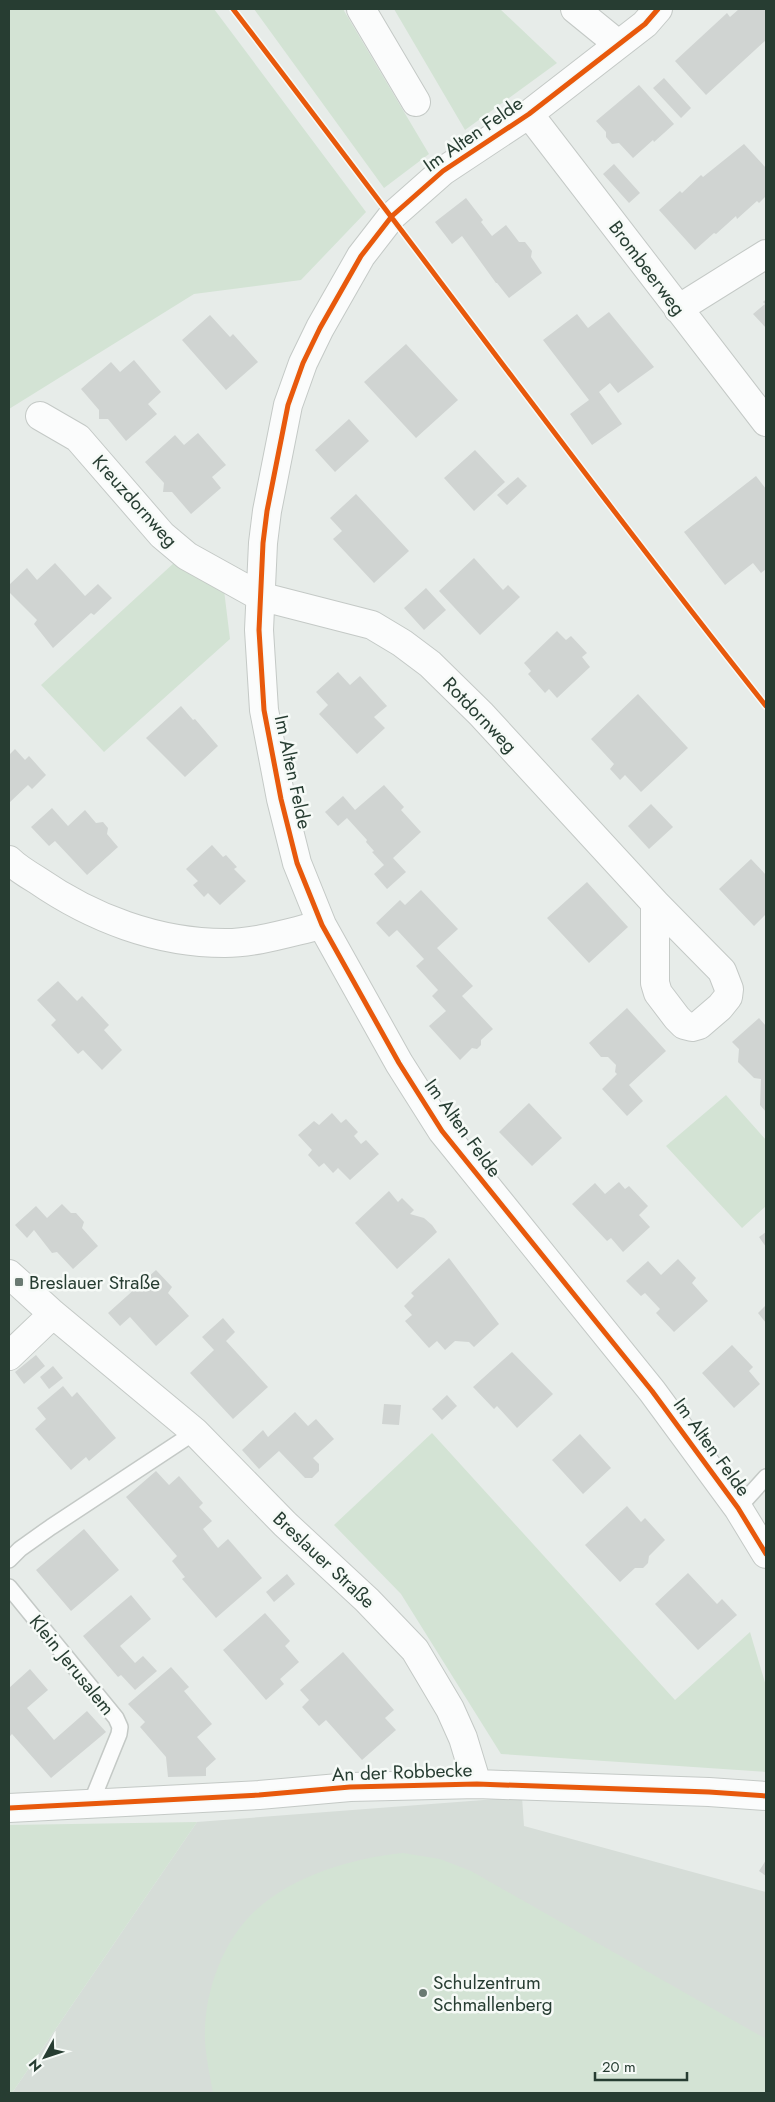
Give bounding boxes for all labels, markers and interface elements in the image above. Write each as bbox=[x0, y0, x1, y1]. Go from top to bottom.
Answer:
street label: Im Alten Felde bbox=[418, 90, 528, 178]
street label: Brombeerweg bbox=[602, 215, 692, 321]
street label: Kreuzdornweg bbox=[86, 449, 184, 553]
street label: Rotdornweg bbox=[437, 671, 523, 759]
street label: Im Alten Felde bbox=[268, 713, 318, 832]
street label: Im Alten Felde bbox=[418, 1073, 508, 1183]
place label: Breslauer Straße bbox=[29, 1269, 160, 1296]
marker: Breslauer Straße bbox=[13, 1276, 25, 1288]
street label: Im Alten Felde bbox=[667, 1392, 757, 1502]
street label: Breslauer Straße bbox=[267, 1505, 381, 1615]
street label: Klein Jerusalem bbox=[23, 1609, 121, 1721]
street label: An der Robbecke bbox=[331, 1756, 473, 1788]
place label: Schulzentrum Schmallenberg bbox=[433, 1969, 553, 2018]
marker: Schulzentrum Schmallenberg bbox=[417, 1987, 429, 1999]
north arrow bbox=[20, 2032, 70, 2082]
scale bar bbox=[595, 2050, 688, 2082]
text: N bbox=[24, 2055, 46, 2076]
text: 20 m bbox=[602, 2056, 636, 2078]

